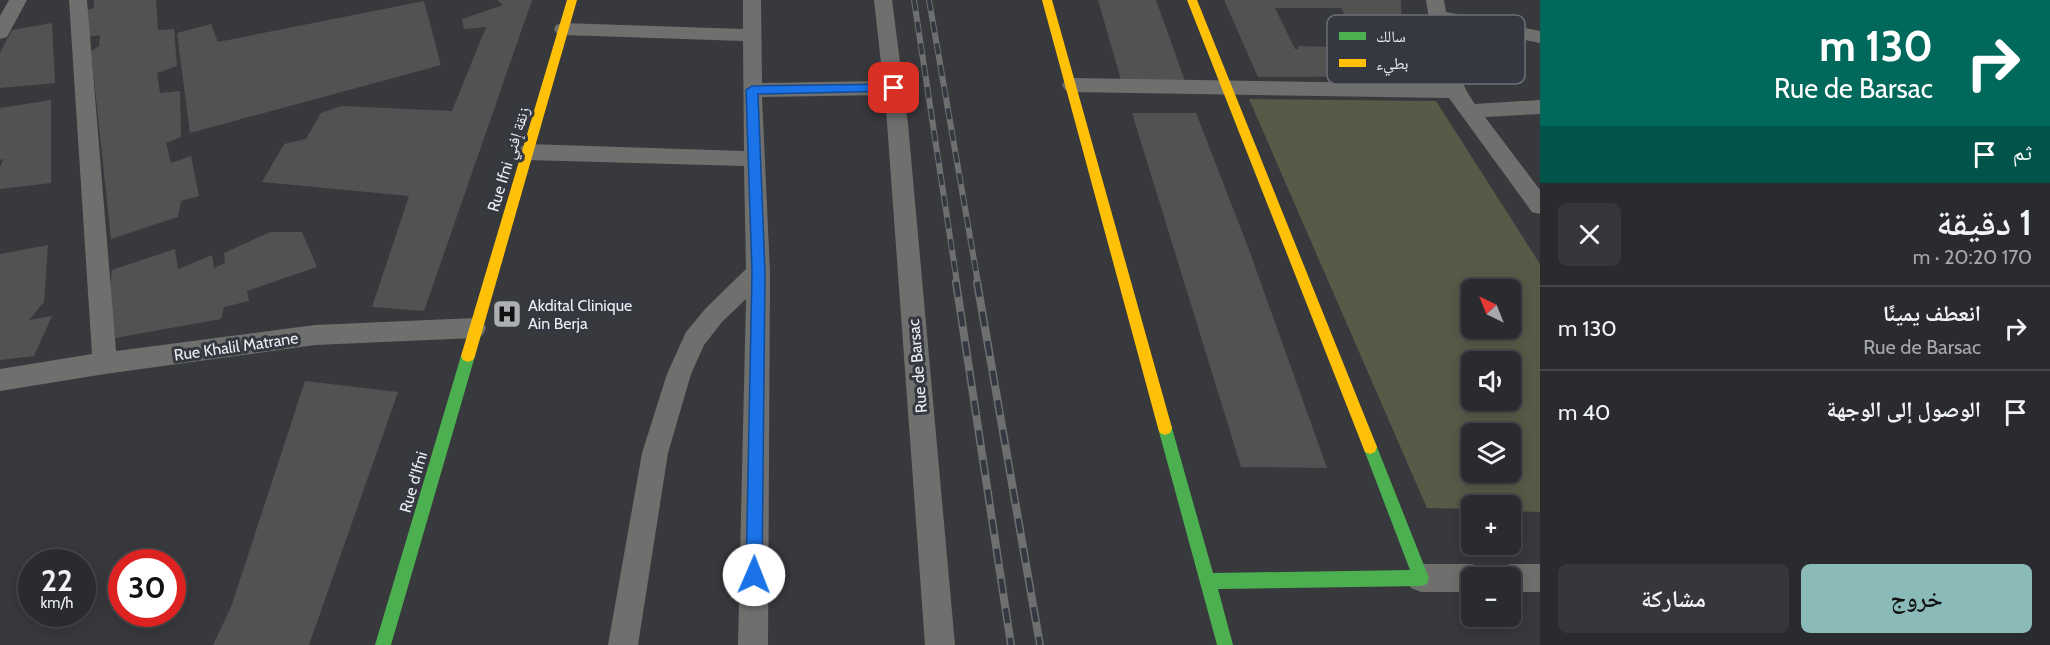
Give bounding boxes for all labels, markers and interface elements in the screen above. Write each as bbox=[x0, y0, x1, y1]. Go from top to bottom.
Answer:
legend bbox=[1327, 15, 1525, 84]
text: 130 m bbox=[1819, 20, 1933, 72]
icon: right bbox=[1954, 24, 2032, 102]
text: سالك bbox=[1376, 27, 1406, 46]
text: بطيء bbox=[1376, 54, 1408, 76]
pin bbox=[868, 62, 919, 113]
icon: arrive bbox=[877, 71, 910, 104]
text: Rue de Barsac bbox=[1774, 72, 1933, 105]
street label: Rue Ifni زنقة إفني bbox=[484, 104, 536, 215]
icon: arrive bbox=[1968, 138, 2001, 171]
text: ثم bbox=[2013, 139, 2032, 166]
text: 1 دقيقة bbox=[1936, 200, 2032, 244]
button: close bbox=[1558, 203, 1621, 266]
text: 170 m · 20:20 bbox=[1913, 245, 2032, 269]
north arrow bbox=[1461, 279, 1521, 339]
map controls bbox=[1461, 279, 1521, 627]
place label: Akdital Clinique Ain Berja bbox=[528, 296, 632, 333]
hospital icon: Akdital Clinique Ain Berja bbox=[491, 298, 523, 330]
text: انعطف يمينًا bbox=[1883, 300, 1981, 327]
icon: right bbox=[1999, 312, 2032, 345]
text: 130 m bbox=[1558, 315, 1617, 342]
street label: Rue de Barsac bbox=[904, 318, 931, 414]
street label: Rue Khalil Matrane bbox=[173, 328, 299, 365]
text: Rue de Barsac bbox=[1863, 335, 1981, 359]
button: sound bbox=[1461, 351, 1521, 411]
text: الوصول إلى الوجهة bbox=[1826, 396, 1981, 423]
icon: arrive bbox=[1999, 396, 2032, 429]
text: 40 m bbox=[1558, 399, 1610, 426]
button: layers bbox=[1461, 423, 1521, 483]
street label: Rue d'Ifni bbox=[396, 449, 431, 515]
button: + bbox=[1461, 495, 1521, 555]
position arrow bbox=[722, 543, 786, 607]
speed limit sign: 30 bbox=[108, 549, 186, 627]
text: 22 bbox=[41, 562, 73, 599]
button: مشاركة bbox=[1558, 564, 1789, 633]
button: خروج bbox=[1801, 564, 2032, 633]
button: − bbox=[1461, 567, 1521, 627]
text: km/h bbox=[41, 594, 73, 612]

